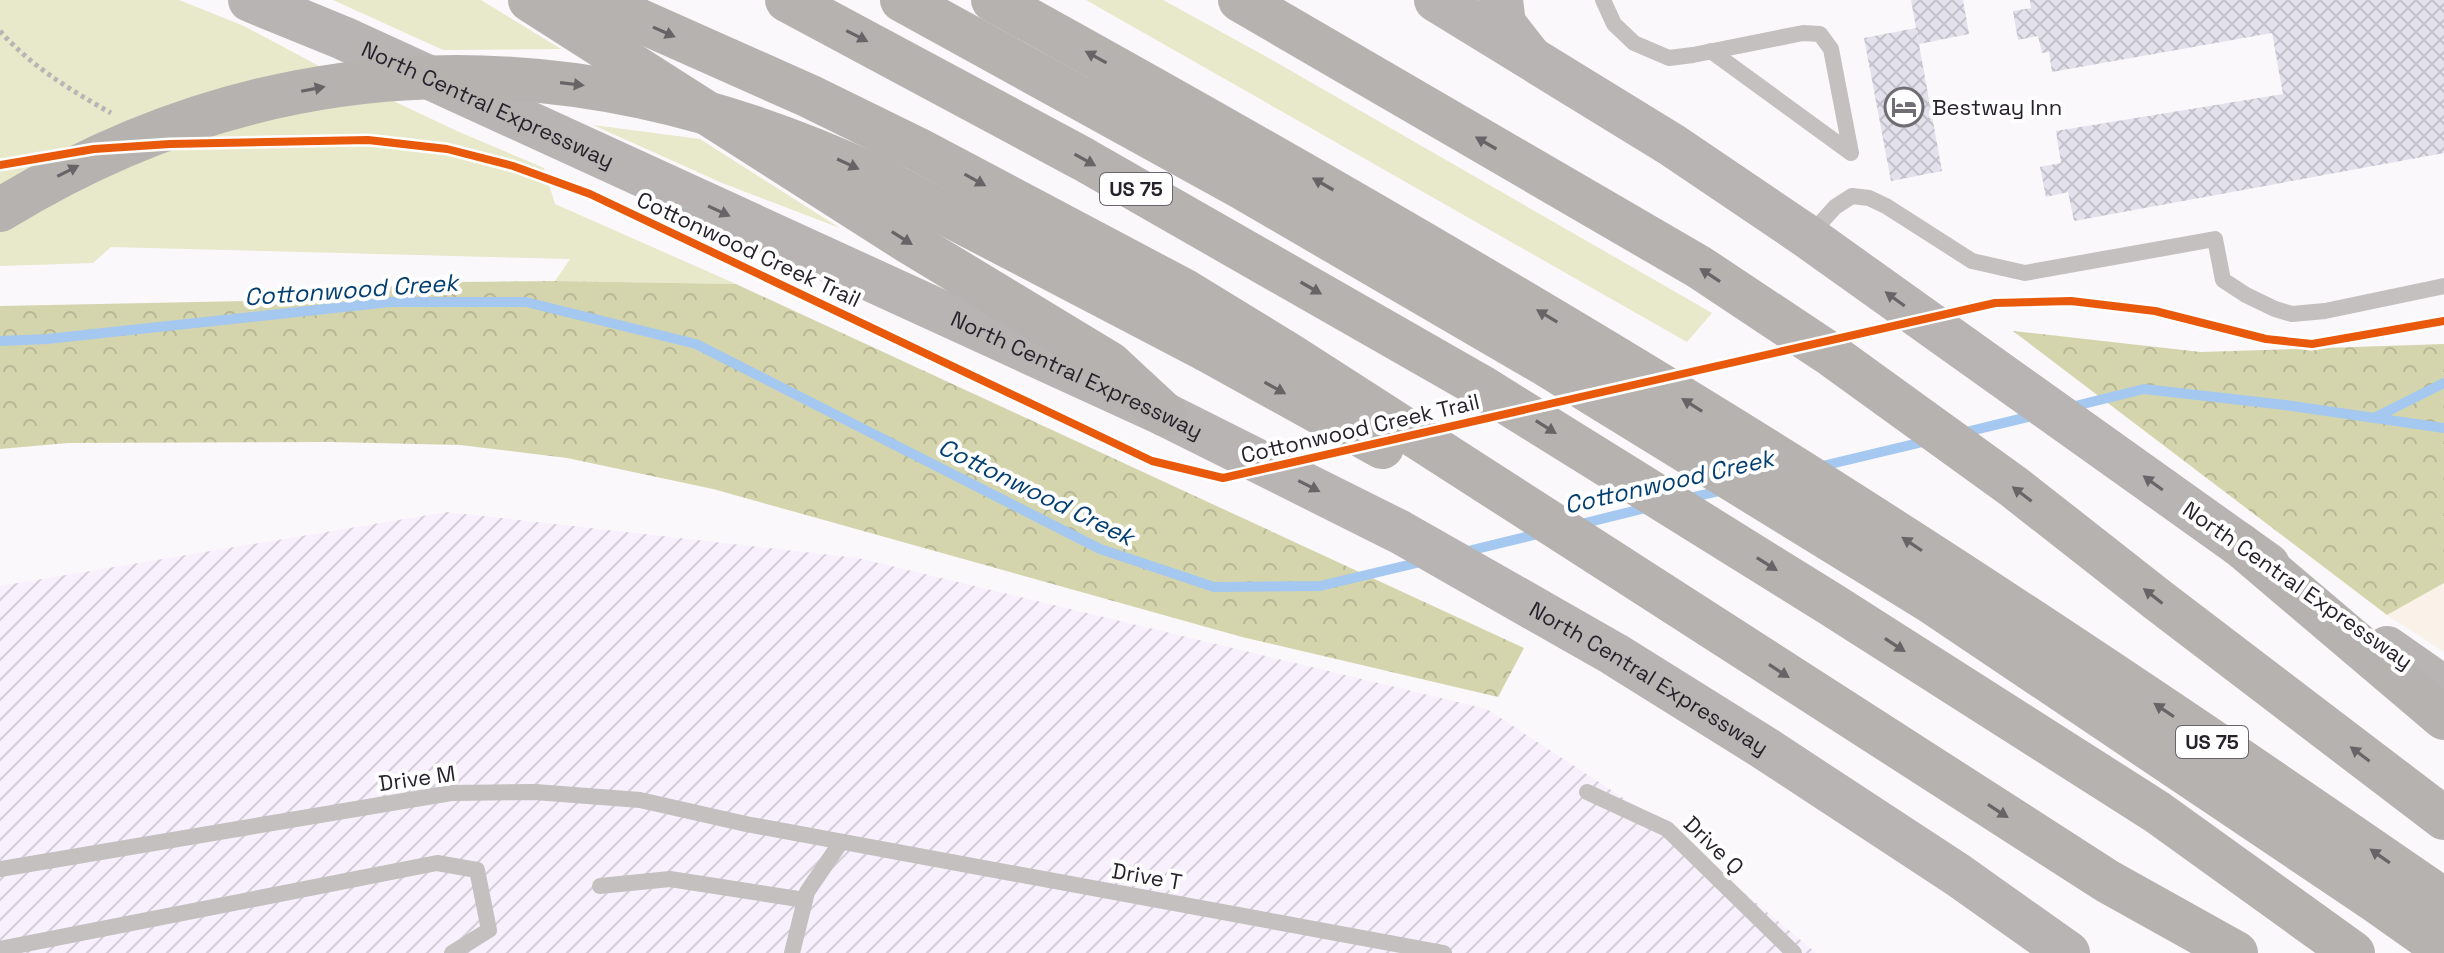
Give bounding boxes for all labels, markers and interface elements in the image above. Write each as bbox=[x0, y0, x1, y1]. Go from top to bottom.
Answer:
one-way arrow bbox=[653, 25, 676, 39]
one-way arrow bbox=[845, 29, 868, 42]
street label: North Central Expressway bbox=[357, 34, 619, 174]
one-way arrow bbox=[1085, 50, 1107, 64]
one-way arrow bbox=[560, 78, 585, 91]
one-way arrow bbox=[301, 83, 326, 95]
hotel icon: Bestway Inn bbox=[1883, 86, 1925, 128]
place label: Bestway Inn bbox=[1932, 93, 2062, 121]
one-way arrow bbox=[1475, 136, 1497, 150]
one-way arrow bbox=[1074, 153, 1096, 167]
one-way arrow bbox=[836, 157, 860, 170]
one-way arrow bbox=[56, 165, 79, 178]
one-way arrow bbox=[964, 172, 986, 186]
road number: US 75 bbox=[1100, 173, 1172, 205]
one-way arrow bbox=[1311, 177, 1334, 191]
street label: Cottonwood Creek Trail bbox=[633, 185, 865, 313]
one-way arrow bbox=[708, 204, 731, 217]
one-way arrow bbox=[891, 230, 913, 244]
water label: Cottonwood Creek bbox=[243, 266, 462, 312]
one-way arrow bbox=[1699, 268, 1721, 282]
one-way arrow bbox=[1300, 281, 1323, 295]
one-way arrow bbox=[1885, 292, 1906, 307]
street label: North Central Expressway bbox=[946, 304, 1208, 445]
one-way arrow bbox=[1536, 309, 1558, 323]
one-way arrow bbox=[1264, 381, 1286, 395]
street label: Cottonwood Creek Trail bbox=[1238, 387, 1482, 469]
one-way arrow bbox=[1681, 398, 1704, 413]
one-way arrow bbox=[1535, 420, 1557, 434]
water label: Cottonwood Creek bbox=[933, 431, 1142, 554]
water label: Cottonwood Creek bbox=[1561, 442, 1780, 521]
one-way arrow bbox=[2142, 475, 2163, 491]
one-way arrow bbox=[1298, 480, 1321, 493]
one-way arrow bbox=[2012, 486, 2032, 502]
street label: North Central Expressway bbox=[2177, 495, 2419, 675]
one-way arrow bbox=[1902, 537, 1923, 552]
one-way arrow bbox=[1756, 557, 1778, 571]
one-way arrow bbox=[2143, 588, 2163, 605]
street label: North Central Expressway bbox=[1525, 595, 1774, 761]
one-way arrow bbox=[1884, 637, 1905, 652]
one-way arrow bbox=[1768, 664, 1790, 678]
one-way arrow bbox=[2154, 703, 2175, 718]
road number: US 75 bbox=[2176, 726, 2248, 758]
one-way arrow bbox=[2349, 746, 2370, 762]
street label: Drive M bbox=[377, 759, 457, 797]
one-way arrow bbox=[1987, 804, 2009, 818]
street label: Drive Q bbox=[1678, 810, 1750, 880]
one-way arrow bbox=[2369, 848, 2390, 863]
street label: Drive T bbox=[1110, 856, 1184, 896]

